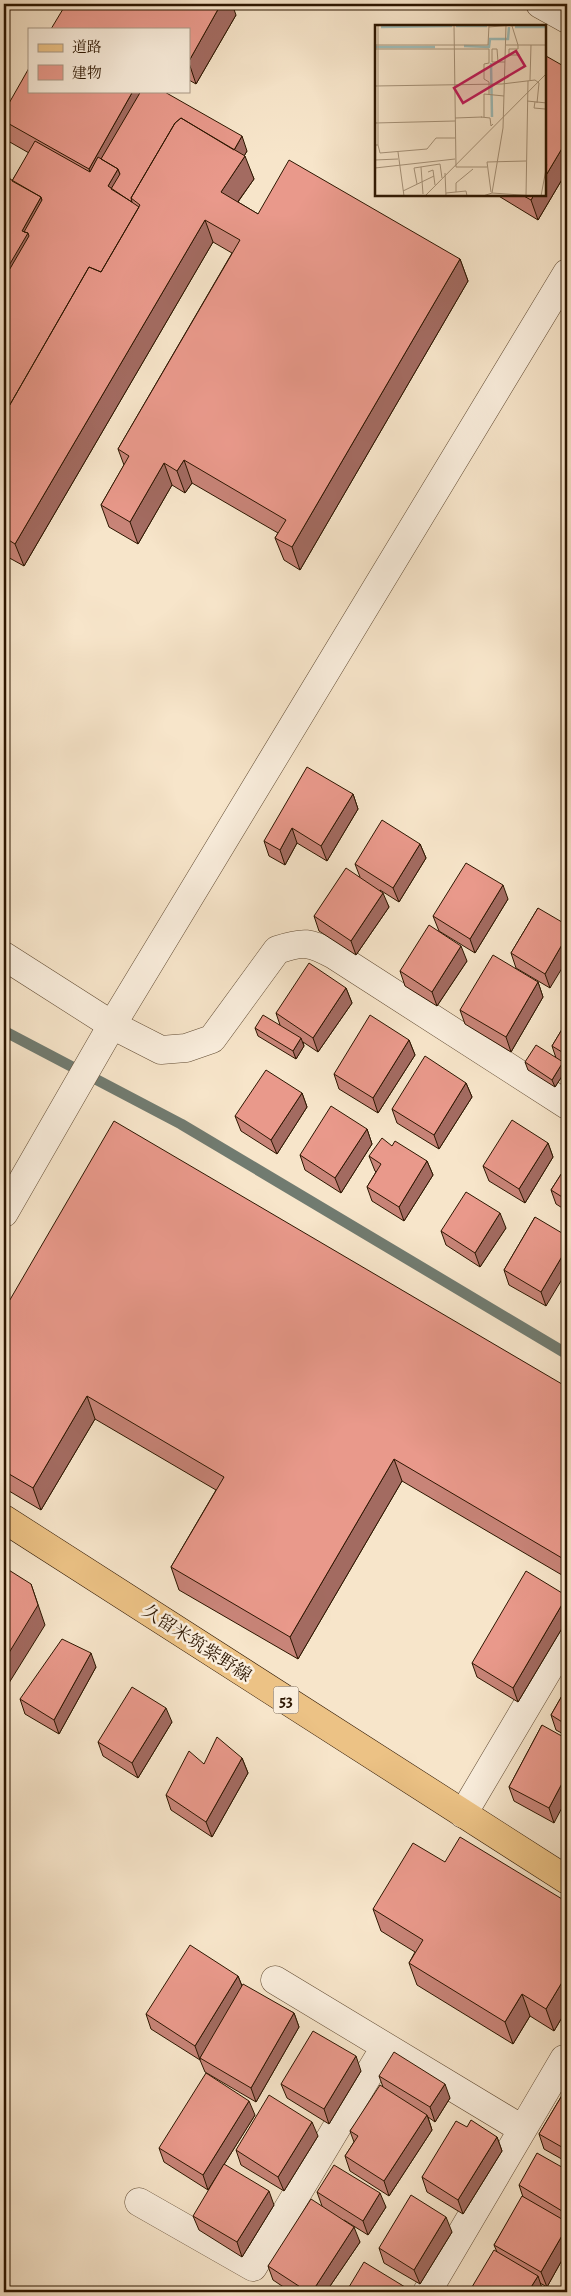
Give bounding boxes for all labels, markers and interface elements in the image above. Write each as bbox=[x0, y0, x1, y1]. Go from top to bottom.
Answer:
inset map bbox=[375, 25, 546, 196]
legend bbox=[28, 28, 190, 92]
text: 道路 bbox=[72, 37, 102, 57]
text: 建物 bbox=[72, 63, 102, 83]
street label: 久留米筑紫野線 bbox=[138, 1599, 256, 1687]
road number: 53 bbox=[274, 1686, 298, 1714]

